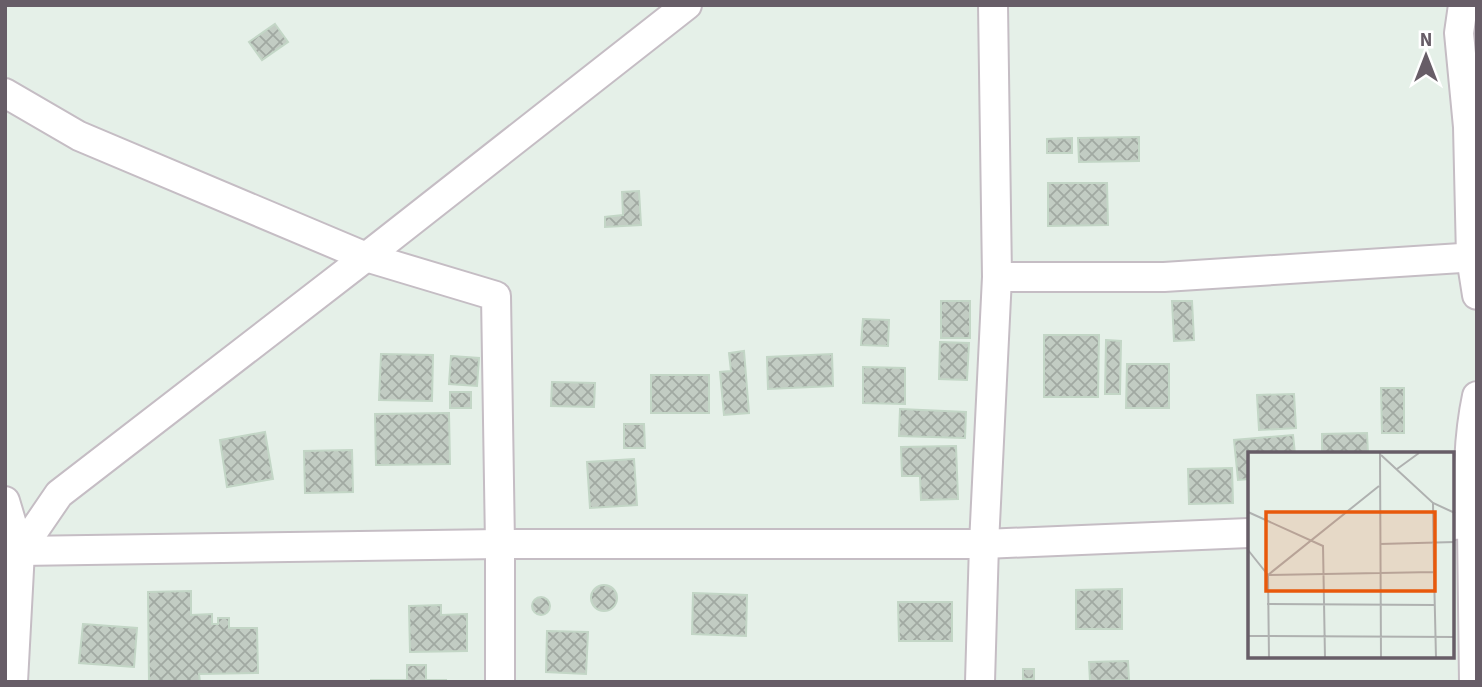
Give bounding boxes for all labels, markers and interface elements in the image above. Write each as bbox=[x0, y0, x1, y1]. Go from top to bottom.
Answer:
north arrow bbox=[1391, 21, 1461, 91]
text: N bbox=[1420, 27, 1432, 54]
inset map bbox=[1248, 452, 1454, 659]

